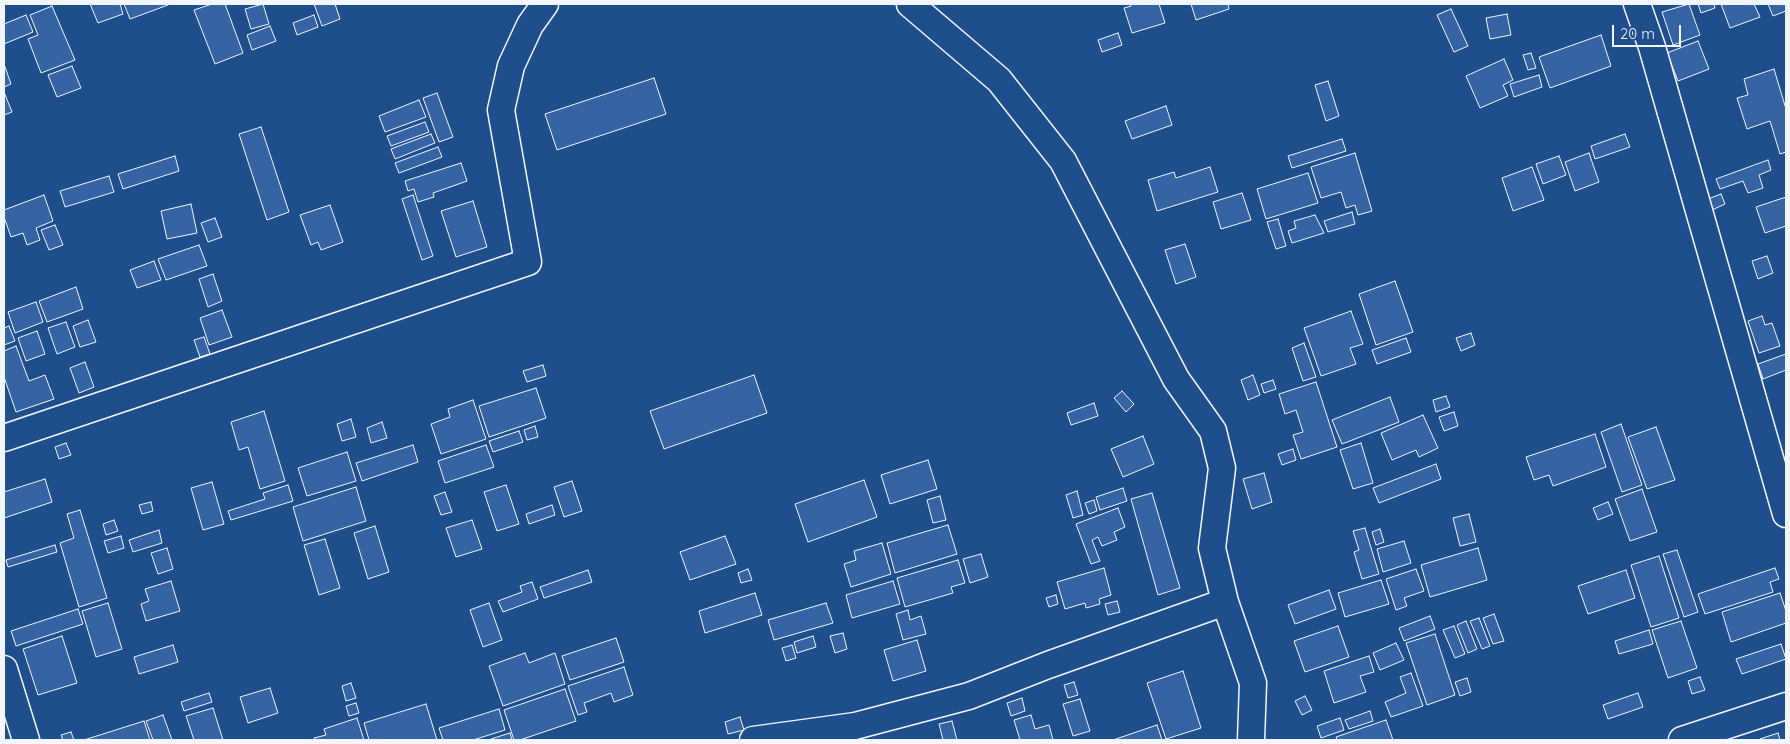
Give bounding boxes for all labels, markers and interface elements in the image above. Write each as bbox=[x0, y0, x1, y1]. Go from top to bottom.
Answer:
scale bar bbox=[1615, 15, 1684, 47]
text: 20 m bbox=[1620, 24, 1655, 43]

